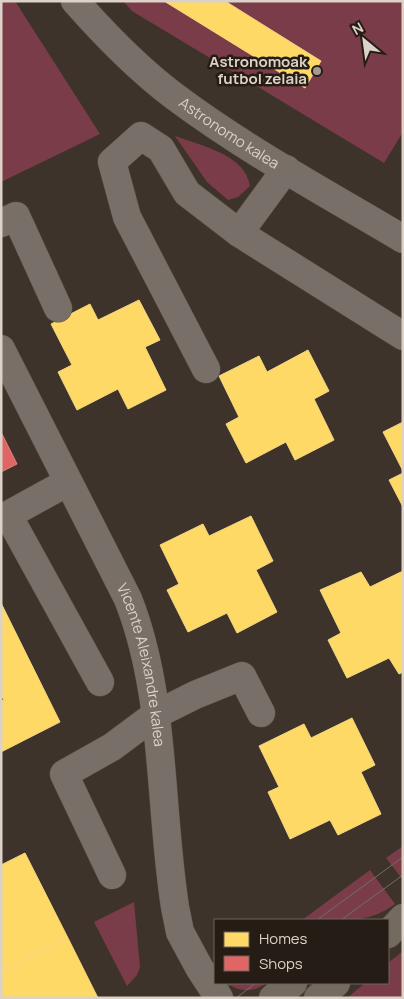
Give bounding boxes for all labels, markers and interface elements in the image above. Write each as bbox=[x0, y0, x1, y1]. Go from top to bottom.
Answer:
north arrow bbox=[339, 15, 389, 65]
text: N bbox=[348, 17, 366, 39]
place label: Astronomoak futbol zelaia bbox=[209, 51, 308, 89]
marker: Astronomoak futbol zelaia bbox=[311, 65, 323, 77]
street label: Astronomo kalea bbox=[175, 92, 283, 174]
street label: Vicente Aleixandre kalea bbox=[112, 580, 170, 748]
legend bbox=[214, 919, 389, 984]
text: Homes bbox=[259, 928, 308, 949]
text: Shops bbox=[259, 953, 303, 974]

